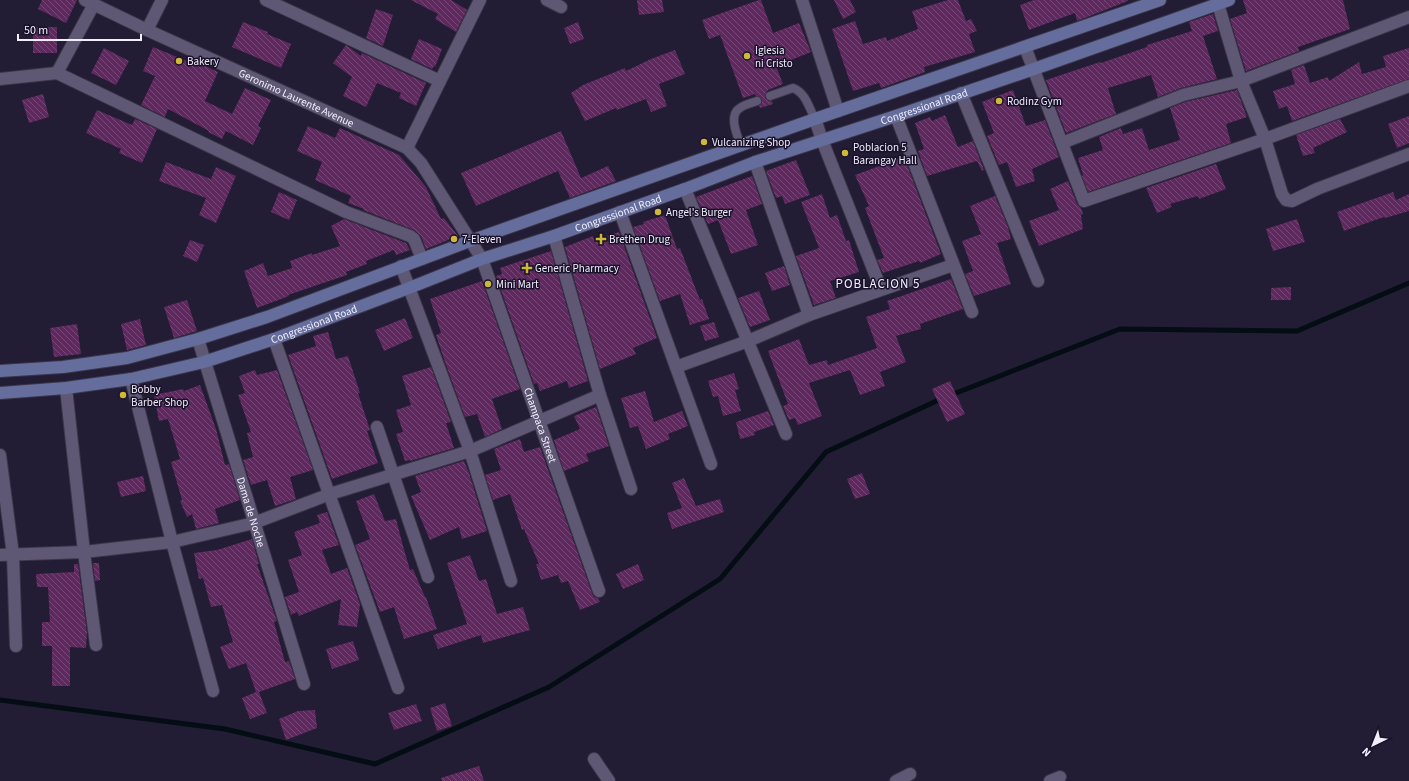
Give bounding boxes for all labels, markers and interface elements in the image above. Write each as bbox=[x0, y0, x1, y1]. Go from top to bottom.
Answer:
scale bar bbox=[18, 16, 141, 42]
text: 50 m bbox=[24, 22, 48, 39]
place label: Iglesia ni Cristo bbox=[755, 43, 793, 71]
marker: Iglesia ni Cristo bbox=[742, 51, 752, 61]
place label: Bakery bbox=[187, 54, 219, 69]
marker: Bakery bbox=[174, 56, 184, 66]
street label: Geronimo Laurente Avenue bbox=[236, 65, 357, 131]
street label: Congressional Road bbox=[878, 85, 970, 128]
place label: Rodinz Gym bbox=[1007, 94, 1062, 109]
marker: Rodinz Gym bbox=[994, 96, 1004, 106]
place label: Vulcanizing Shop bbox=[712, 135, 790, 150]
marker: Vulcanizing Shop bbox=[699, 137, 709, 147]
place label: Poblacion 5 Barangay Hall bbox=[853, 140, 917, 168]
marker: Poblacion 5 Barangay Hall bbox=[840, 148, 850, 158]
street label: Congressional Road bbox=[573, 191, 664, 235]
place label: Angel's Burger bbox=[666, 205, 732, 220]
marker: Angel's Burger bbox=[653, 207, 663, 217]
place label: 7-Eleven bbox=[462, 232, 502, 247]
place label: Brethen Drug bbox=[609, 232, 670, 247]
marker: 7-Eleven bbox=[449, 234, 459, 244]
marker: Brethen Drug bbox=[596, 234, 606, 244]
place label: Generic Pharmacy bbox=[535, 261, 619, 276]
marker: Generic Pharmacy bbox=[522, 263, 532, 273]
district label: POBLACION 5 bbox=[836, 275, 920, 293]
place label: Mini Mart bbox=[496, 277, 539, 292]
marker: Mini Mart bbox=[483, 279, 493, 289]
street label: Congressional Road bbox=[269, 301, 359, 347]
place label: Bobby Barber Shop bbox=[131, 382, 188, 410]
street label: Champaca Street bbox=[520, 385, 561, 465]
marker: Bobby Barber Shop bbox=[118, 390, 128, 400]
street label: Dama de Noche bbox=[233, 475, 269, 549]
north arrow bbox=[1353, 725, 1393, 765]
text: N bbox=[1359, 744, 1374, 760]

